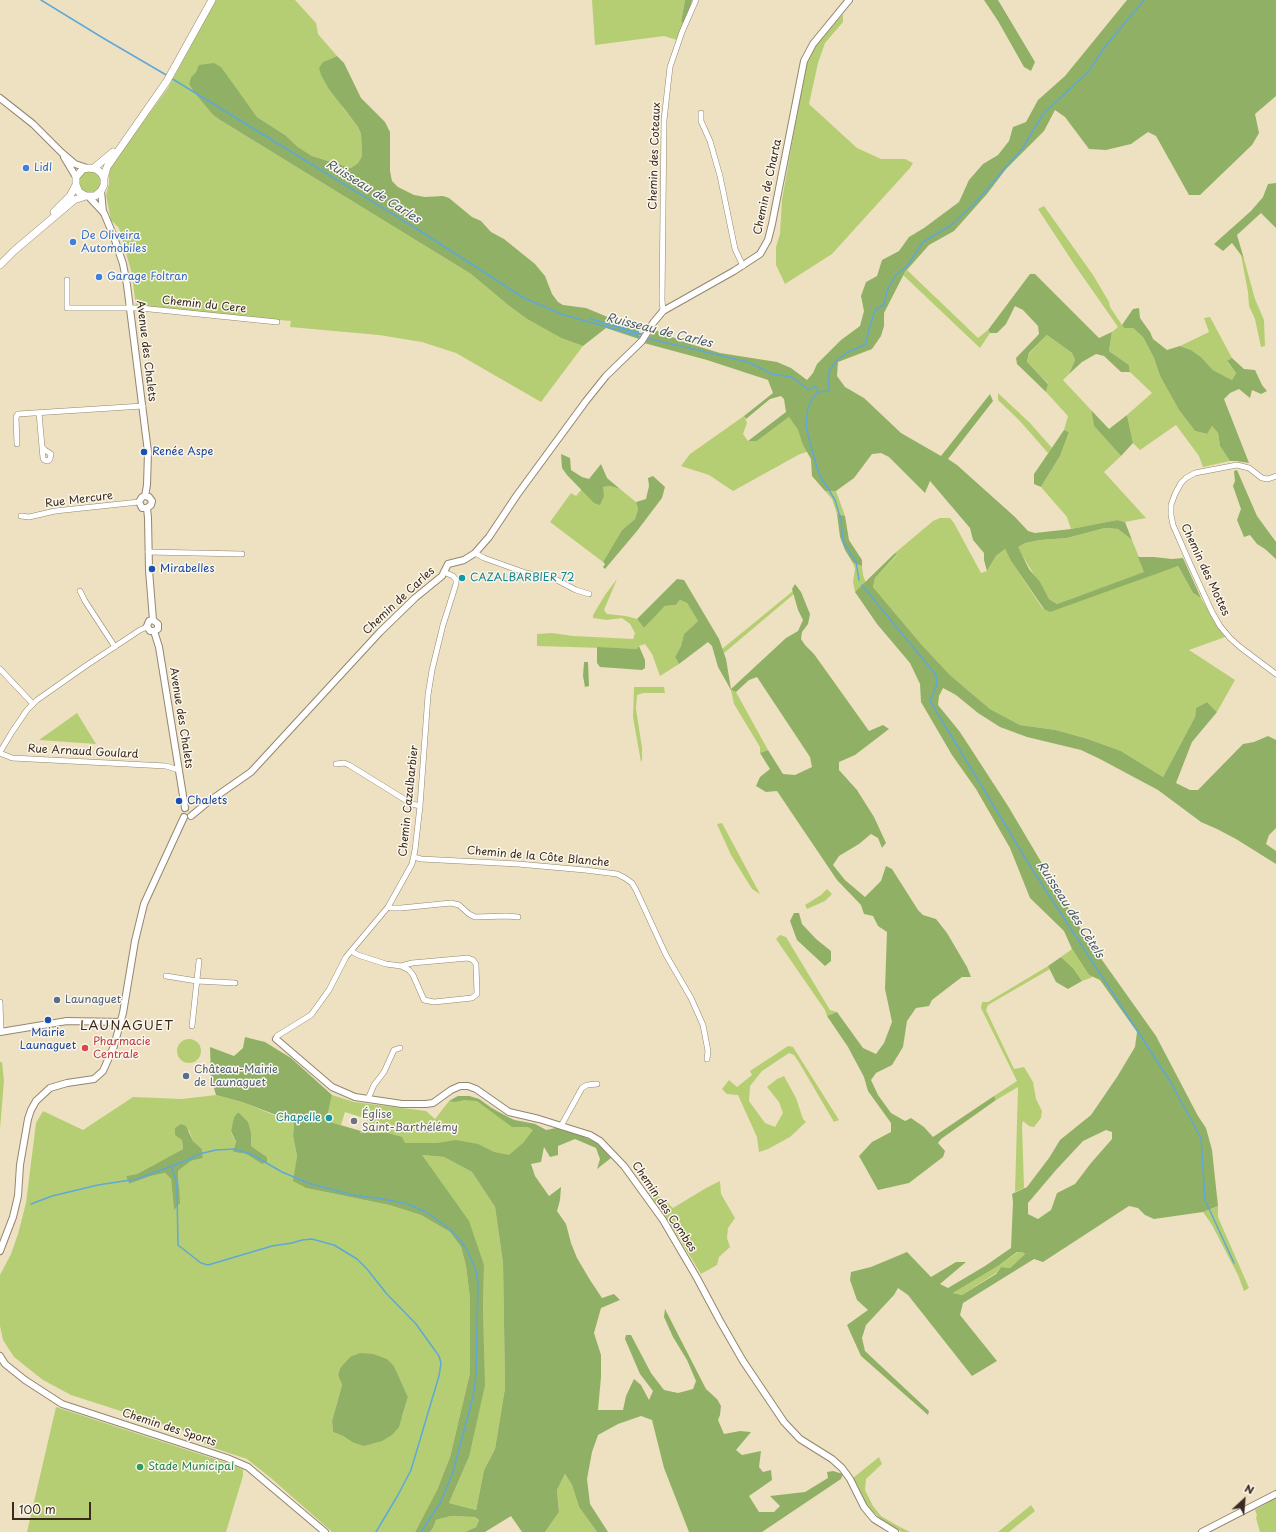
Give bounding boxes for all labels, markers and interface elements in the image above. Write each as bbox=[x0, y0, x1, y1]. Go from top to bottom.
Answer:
street label: Chemin des Coteaux bbox=[647, 102, 663, 210]
street label: Chemin de Charta bbox=[751, 138, 785, 236]
water label: Ruisseau de Carles bbox=[323, 157, 423, 227]
place label: Lidl bbox=[34, 161, 52, 175]
marker: Lidl bbox=[21, 163, 31, 173]
place label: De Oliveira Automobiles bbox=[81, 229, 146, 255]
marker: De Oliveira Automobiles bbox=[68, 237, 78, 247]
place label: Garage Foltran bbox=[107, 270, 187, 284]
marker: Garage Foltran bbox=[94, 272, 104, 282]
street label: Chemin du Cere bbox=[161, 294, 247, 316]
street label: Avenue des Chalets bbox=[133, 300, 159, 402]
water label: Ruisseau de Carles bbox=[605, 311, 713, 351]
place label: Renée Aspe bbox=[152, 445, 213, 459]
marker: Renée Aspe bbox=[139, 447, 149, 457]
street label: Rue Mercure bbox=[44, 489, 114, 511]
street label: Chemin des Mottes bbox=[1178, 522, 1232, 618]
place label: Mirabelles bbox=[160, 562, 214, 576]
marker: Mirabelles bbox=[147, 564, 157, 574]
street label: Chemin de Carles bbox=[360, 564, 438, 638]
place label: CAZALBARBIER 72 bbox=[470, 571, 575, 585]
marker: CAZALBARBIER 72 bbox=[457, 573, 467, 583]
street label: Avenue des Chalets bbox=[167, 667, 195, 769]
street label: Rue Arnaud Goulard bbox=[27, 743, 139, 761]
street label: Chemin Cazalbarbier bbox=[397, 745, 421, 857]
place label: Chalets bbox=[187, 794, 227, 808]
marker: Chalets bbox=[174, 796, 184, 806]
street label: Chemin de la Côte Blanche bbox=[466, 844, 610, 870]
water label: Ruisseau des Cètels bbox=[1033, 859, 1107, 961]
place label: Launaguet bbox=[65, 993, 121, 1007]
marker: Launaguet bbox=[52, 995, 62, 1005]
marker: Mairie Launaguet bbox=[43, 1015, 53, 1025]
district label: LAUNAGUET bbox=[81, 1018, 173, 1034]
place label: Mairie Launaguet bbox=[20, 1026, 76, 1052]
place label: Pharmacie Centrale bbox=[93, 1035, 151, 1061]
marker: Pharmacie Centrale bbox=[80, 1043, 90, 1053]
place label: Château-Mairie de Launaguet bbox=[194, 1063, 278, 1089]
marker: Château-Mairie de Launaguet bbox=[181, 1071, 191, 1081]
place label: Église Saint-Barthélémy bbox=[362, 1108, 458, 1134]
place label: Chapelle bbox=[276, 1111, 321, 1125]
marker: Chapelle bbox=[324, 1113, 334, 1123]
marker: Église Saint-Barthélémy bbox=[349, 1116, 359, 1126]
street label: Chemin des Combes bbox=[629, 1159, 699, 1255]
street label: Chemin des Sports bbox=[120, 1407, 218, 1449]
place label: Stade Municipal bbox=[148, 1460, 234, 1474]
marker: Stade Municipal bbox=[135, 1462, 145, 1472]
text: N bbox=[1242, 1479, 1257, 1498]
north arrow bbox=[1224, 1480, 1264, 1520]
scale bar bbox=[14, 1494, 93, 1520]
text: 100 m bbox=[19, 1500, 56, 1518]

